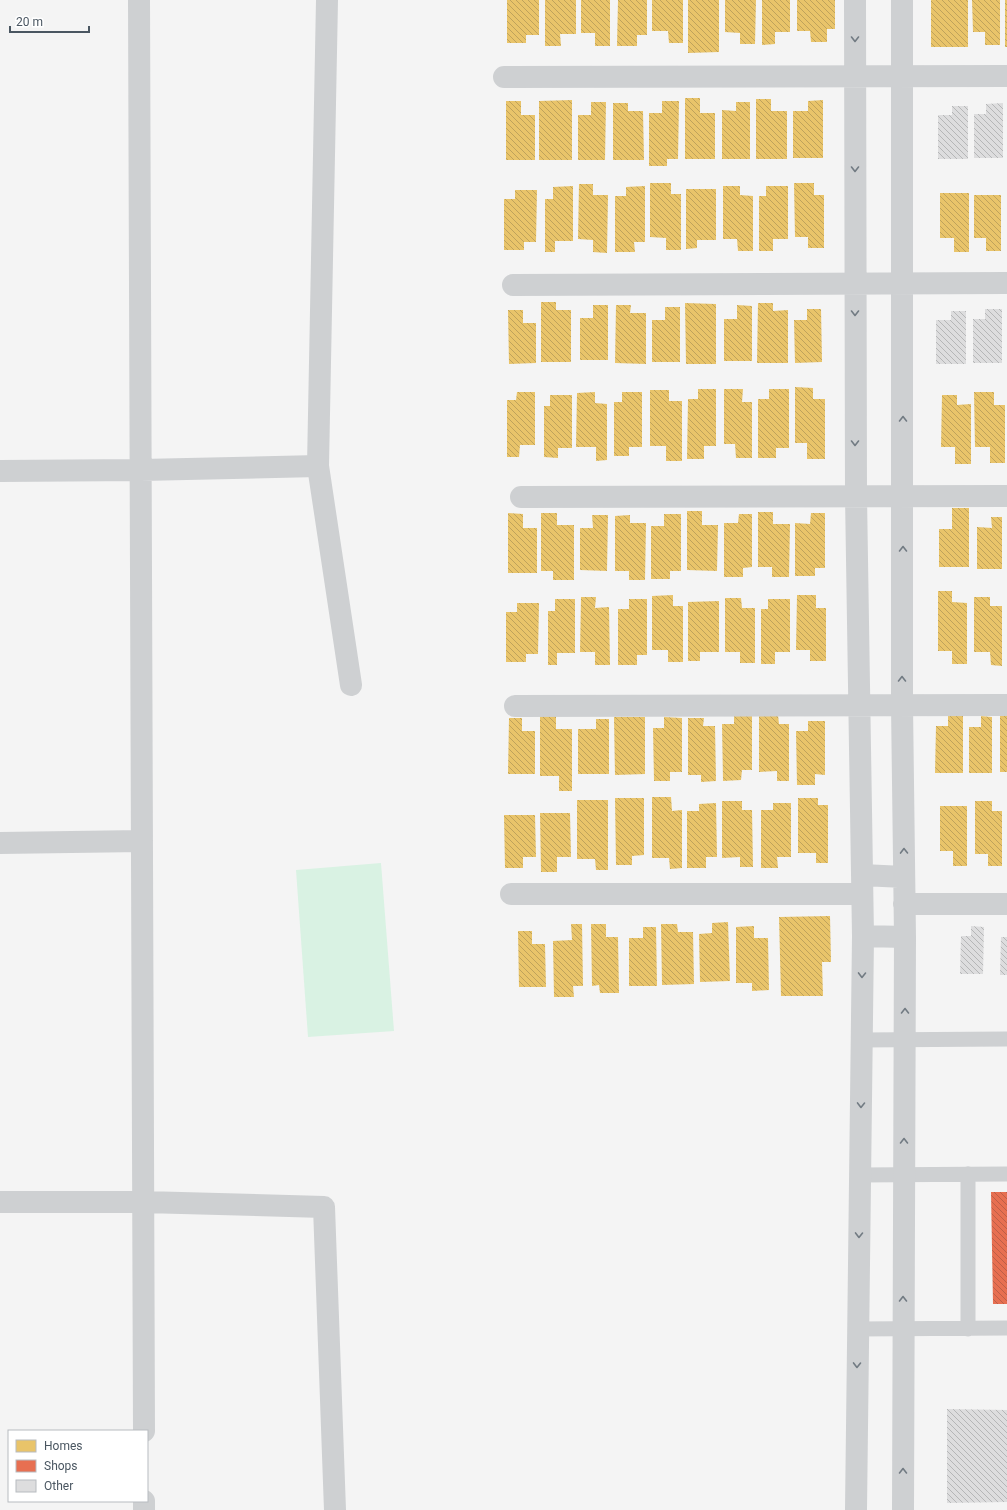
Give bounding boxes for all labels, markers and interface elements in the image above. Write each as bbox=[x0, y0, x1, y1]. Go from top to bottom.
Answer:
scale bar bbox=[10, 8, 89, 34]
text: 20 m bbox=[16, 15, 43, 29]
one-way arrow bbox=[851, 36, 859, 42]
one-way arrow bbox=[851, 166, 859, 172]
one-way arrow bbox=[851, 310, 859, 316]
one-way arrow bbox=[899, 416, 907, 422]
one-way arrow bbox=[851, 440, 859, 446]
one-way arrow bbox=[899, 546, 907, 552]
one-way arrow bbox=[898, 676, 906, 682]
one-way arrow bbox=[899, 848, 908, 854]
one-way arrow bbox=[858, 972, 866, 978]
one-way arrow bbox=[901, 1008, 909, 1014]
one-way arrow bbox=[856, 1102, 865, 1108]
one-way arrow bbox=[900, 1138, 908, 1144]
one-way arrow bbox=[855, 1232, 863, 1238]
one-way arrow bbox=[899, 1296, 908, 1302]
one-way arrow bbox=[853, 1362, 862, 1368]
legend bbox=[8, 1430, 148, 1502]
text: Homes bbox=[44, 1439, 82, 1453]
text: Shops bbox=[44, 1459, 78, 1473]
one-way arrow bbox=[899, 1468, 907, 1474]
text: Other bbox=[44, 1479, 73, 1493]

